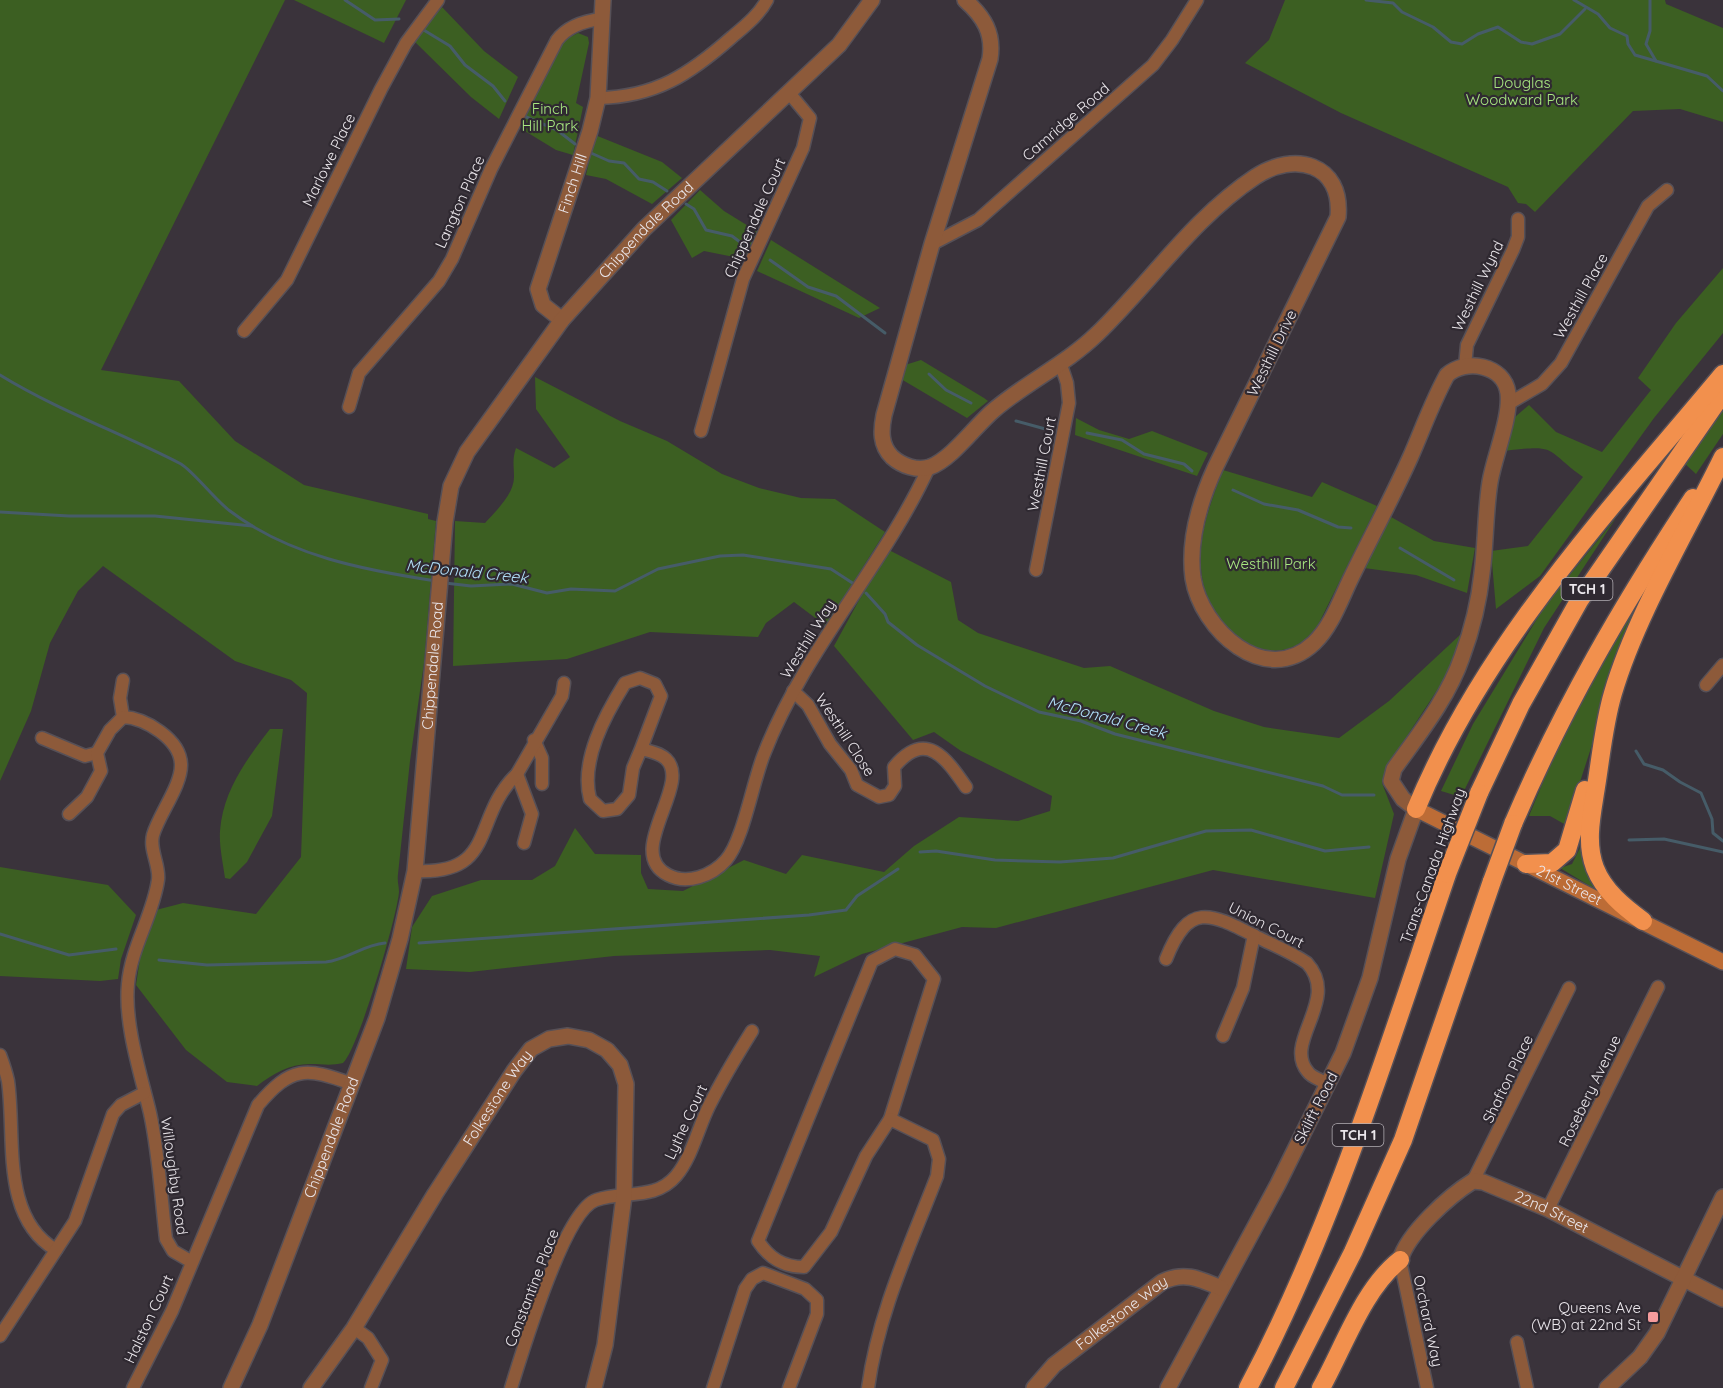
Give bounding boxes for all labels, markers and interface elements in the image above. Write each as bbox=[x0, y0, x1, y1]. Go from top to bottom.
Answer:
park label: Douglas Woodward Park bbox=[1466, 73, 1578, 109]
street label: Camridge Road bbox=[1018, 79, 1113, 165]
park label: Finch Hill Park bbox=[522, 99, 578, 135]
street label: Marlowe Place bbox=[298, 110, 359, 209]
street label: Finch Hill bbox=[554, 151, 591, 216]
street label: Langton Place bbox=[431, 152, 488, 251]
street label: Chippendale Court bbox=[720, 155, 789, 281]
street label: Chippendale Road bbox=[594, 177, 697, 282]
street label: Westhill Wynd bbox=[1447, 237, 1508, 334]
street label: Westhill Place bbox=[1549, 249, 1612, 342]
street label: Westhill Drive bbox=[1242, 307, 1301, 399]
street label: Westhill Court bbox=[1023, 415, 1060, 513]
park label: Westhill Park bbox=[1226, 554, 1316, 573]
water label: McDonald Creek bbox=[405, 555, 530, 587]
road number: TCH 1 bbox=[1562, 578, 1612, 600]
street label: Westhill Way bbox=[776, 596, 839, 682]
street label: Chippendale Road bbox=[417, 601, 447, 730]
street label: Westhill Close bbox=[812, 690, 879, 780]
water label: McDonald Creek bbox=[1045, 692, 1170, 743]
street label: Trans-Canada Highway bbox=[1396, 785, 1470, 946]
street label: 21st Street bbox=[1533, 860, 1605, 909]
street label: Union Court bbox=[1225, 897, 1307, 952]
street label: Shafton Place bbox=[1478, 1031, 1537, 1126]
street label: Rosebery Avenue bbox=[1554, 1032, 1625, 1150]
street label: Folkestone Way bbox=[458, 1046, 536, 1149]
street label: Skilift Road bbox=[1289, 1069, 1342, 1147]
street label: Chippendale Road bbox=[299, 1074, 363, 1201]
street label: Lythe Court bbox=[660, 1081, 711, 1162]
street label: Willoughby Road bbox=[157, 1116, 192, 1236]
road number: TCH 1 bbox=[1332, 1124, 1384, 1146]
street label: 22nd Street bbox=[1512, 1186, 1592, 1237]
street label: Constantine Place bbox=[500, 1226, 563, 1349]
street label: Folkestone Way bbox=[1072, 1271, 1170, 1354]
street label: Halston Court bbox=[120, 1272, 177, 1366]
street label: Orchard Way bbox=[1410, 1273, 1447, 1368]
place label: Queens Ave (WB) at 22nd St bbox=[1531, 1298, 1641, 1334]
marker: Queens Ave (WB) at 22nd St bbox=[1646, 1310, 1660, 1324]

